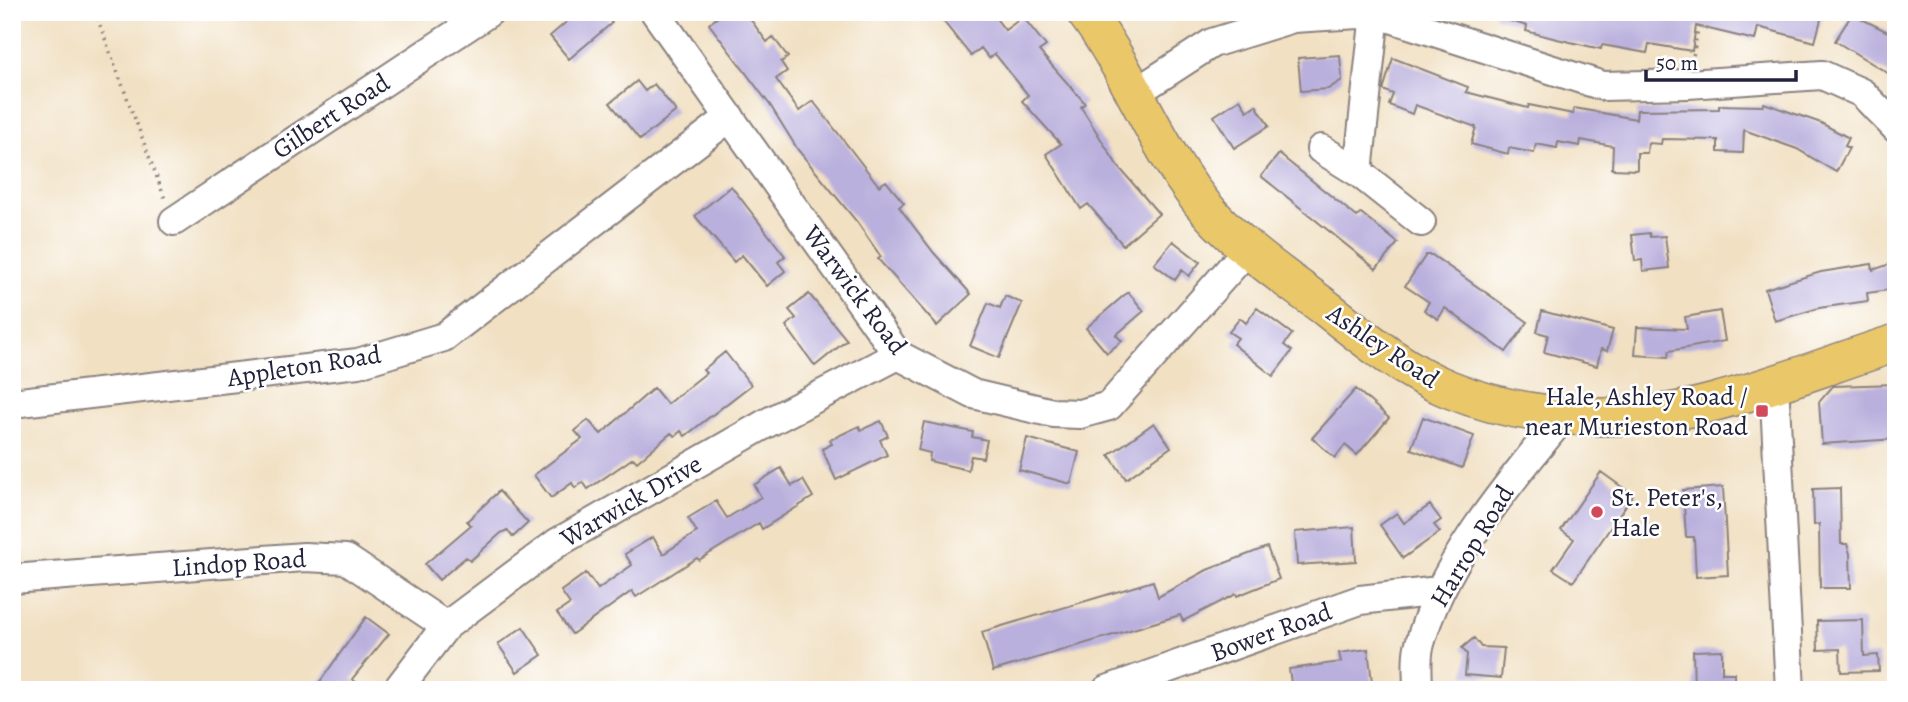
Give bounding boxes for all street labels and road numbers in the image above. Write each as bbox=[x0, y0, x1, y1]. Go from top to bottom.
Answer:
street label: Gilbert Road bbox=[266, 65, 396, 167]
street label: Warwick Road bbox=[794, 217, 915, 362]
street label: Ashley Road bbox=[1319, 295, 1446, 396]
street label: Appleton Road bbox=[224, 337, 383, 396]
street label: Warwick Drive bbox=[553, 446, 708, 556]
street label: Harrop Road bbox=[1422, 478, 1522, 614]
street label: Lindop Road bbox=[171, 541, 307, 585]
street label: Bower Road bbox=[1206, 594, 1336, 670]

